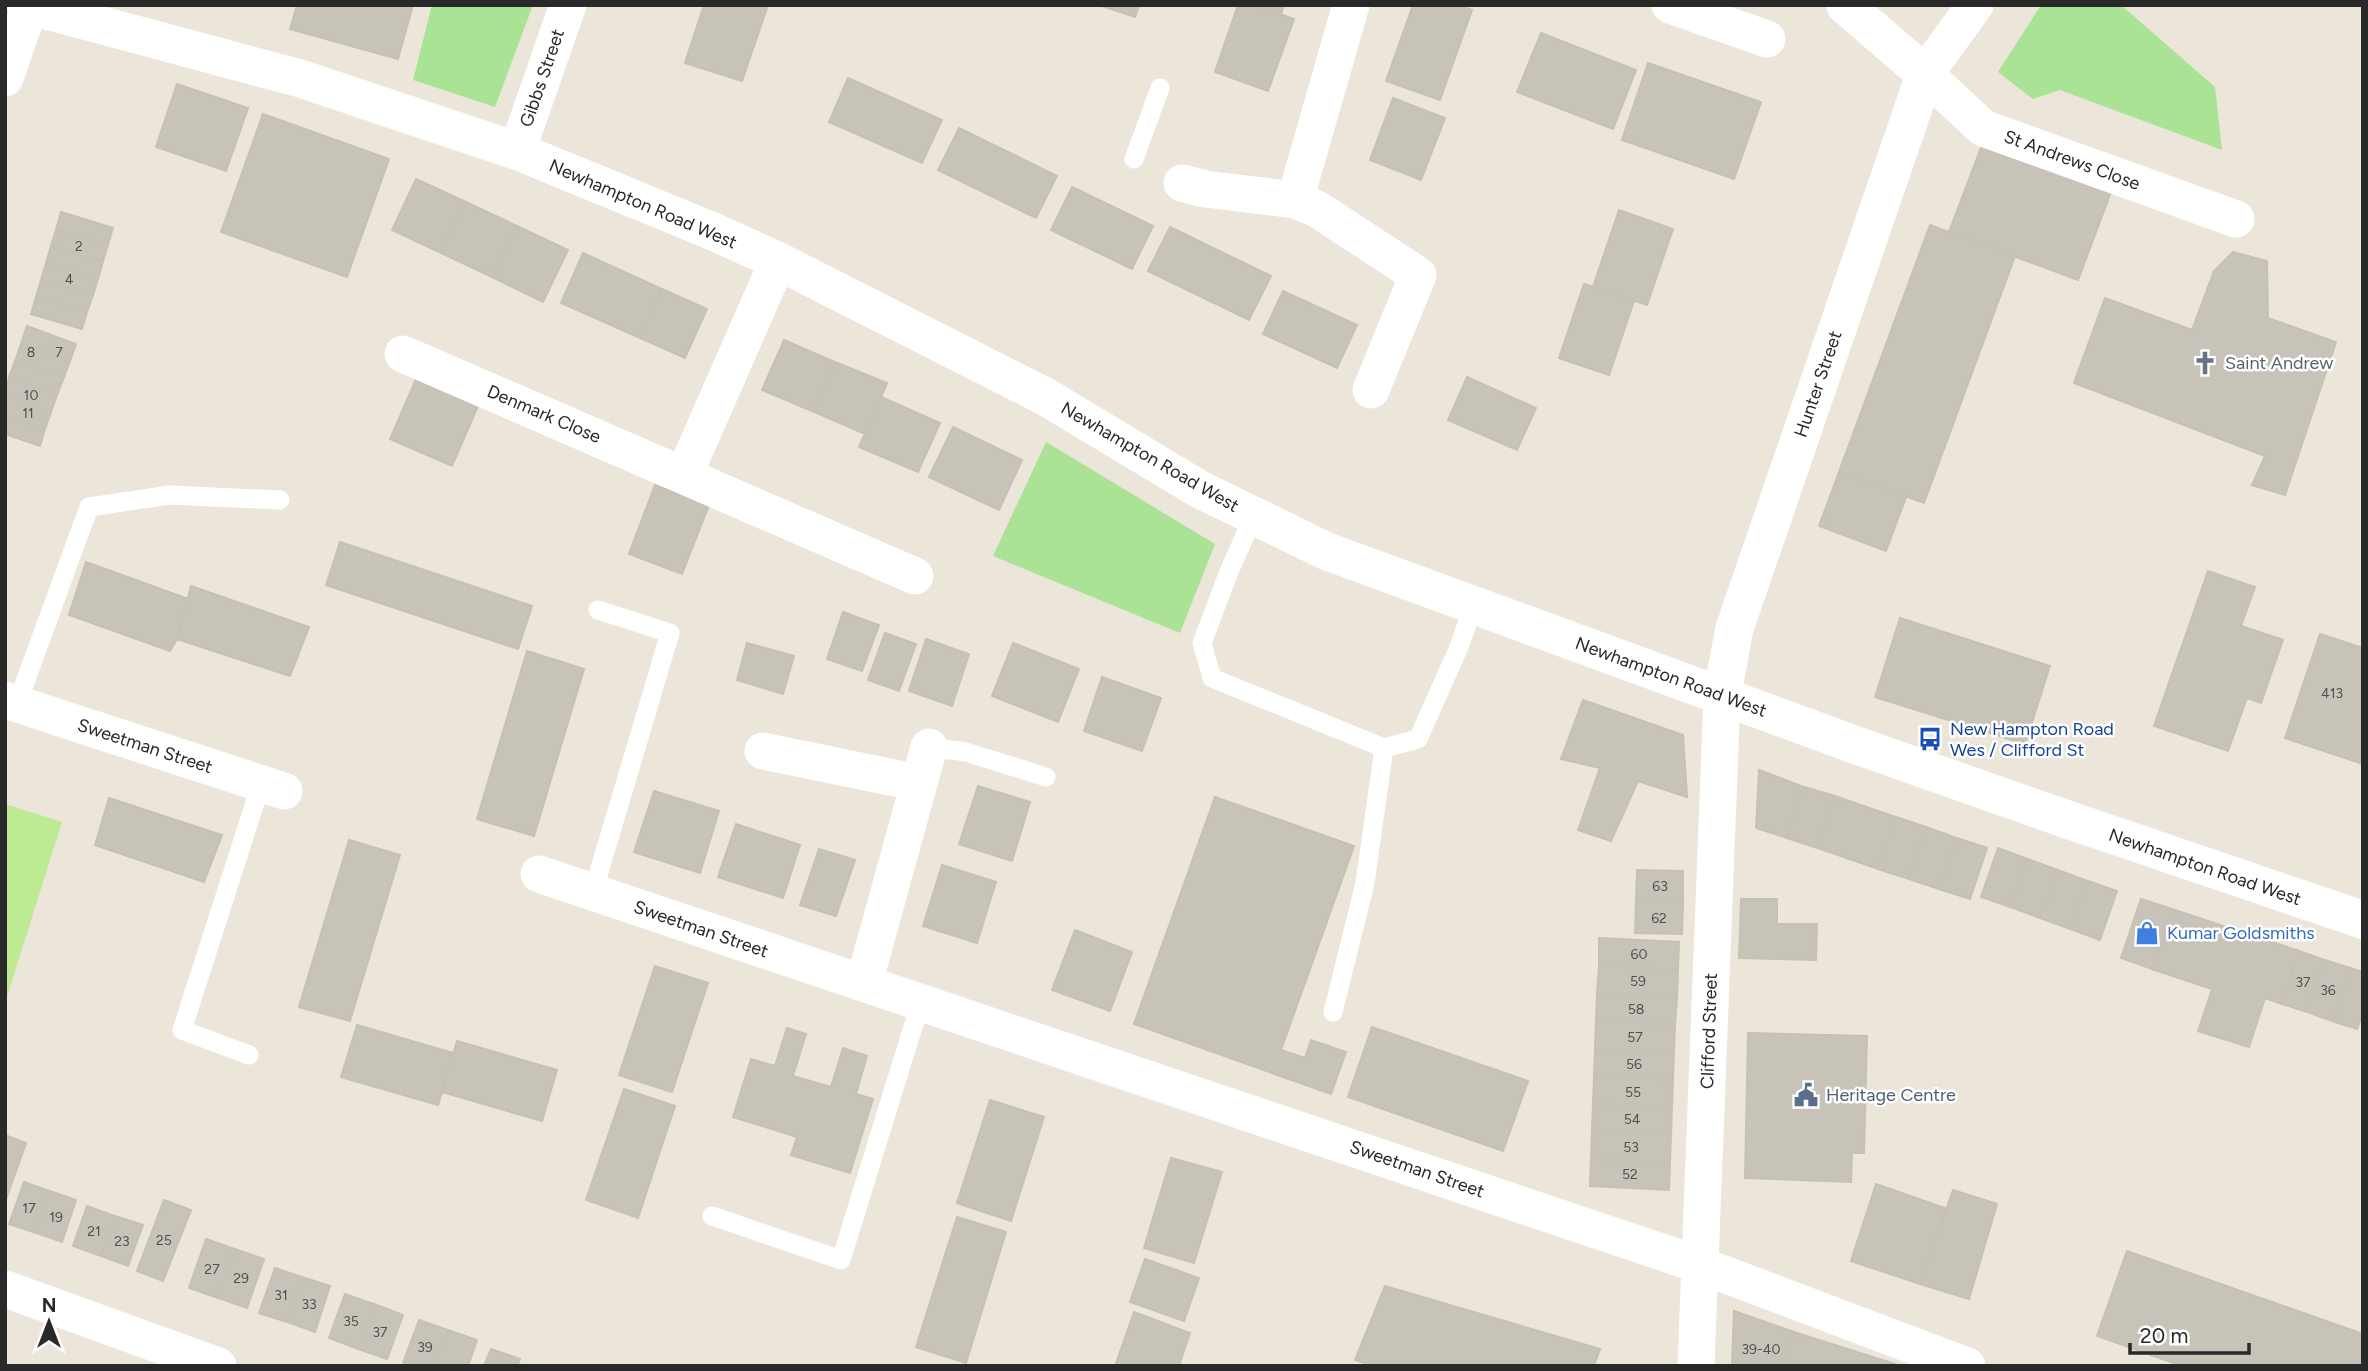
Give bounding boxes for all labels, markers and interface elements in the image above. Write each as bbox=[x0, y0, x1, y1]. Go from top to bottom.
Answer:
street label: Gibbs Street bbox=[515, 26, 569, 130]
street label: St Andrews Close bbox=[2001, 125, 2143, 195]
street label: Newhampton Road West bbox=[546, 154, 740, 254]
house number: 2 bbox=[75, 238, 83, 255]
house number: 4 bbox=[65, 271, 74, 288]
street label: Hunter Street bbox=[1790, 328, 1847, 440]
house number: 8 bbox=[27, 344, 35, 361]
house number: 7 bbox=[55, 344, 63, 361]
church icon: Saint Andrew bbox=[2191, 349, 2219, 377]
place label: Saint Andrew bbox=[2225, 352, 2333, 374]
street label: Denmark Close bbox=[484, 380, 604, 448]
house number: 10 bbox=[24, 387, 38, 404]
street label: Newhampton Road West bbox=[1057, 397, 1243, 517]
house number: 11 bbox=[22, 405, 34, 422]
street label: Newhampton Road West bbox=[1572, 632, 1770, 722]
house number: 413 bbox=[2321, 685, 2343, 702]
street label: Sweetman Street bbox=[75, 714, 216, 778]
place label: New Hampton Road Wes / Clifford St bbox=[1950, 718, 2114, 761]
bus stop icon: New Hampton Road Wes / Clifford St bbox=[1916, 725, 1944, 753]
street label: Newhampton Road West bbox=[2106, 824, 2304, 910]
house number: 63 bbox=[1652, 878, 1668, 895]
street label: Sweetman Street bbox=[631, 896, 771, 962]
house number: 62 bbox=[1651, 910, 1667, 927]
shop icon: Kumar Goldsmiths bbox=[2133, 919, 2161, 947]
place label: Kumar Goldsmiths bbox=[2167, 922, 2315, 944]
house number: 60 bbox=[1631, 946, 1647, 963]
street label: Clifford Street bbox=[1696, 972, 1722, 1089]
house number: 59 bbox=[1630, 973, 1646, 990]
house number: 37 bbox=[2295, 974, 2311, 991]
house number: 36 bbox=[2320, 982, 2336, 999]
house number: 58 bbox=[1628, 1001, 1644, 1018]
house number: 57 bbox=[1627, 1029, 1643, 1046]
house number: 56 bbox=[1626, 1056, 1642, 1073]
public building icon: Heritage Centre bbox=[1792, 1081, 1820, 1109]
house number: 55 bbox=[1625, 1084, 1641, 1101]
place label: Heritage Centre bbox=[1826, 1084, 1956, 1106]
house number: 54 bbox=[1624, 1111, 1641, 1128]
street label: Sweetman Street bbox=[1347, 1136, 1487, 1202]
house number: 53 bbox=[1623, 1139, 1639, 1156]
house number: 52 bbox=[1622, 1166, 1638, 1183]
house number: 17 bbox=[22, 1200, 36, 1217]
house number: 19 bbox=[49, 1209, 63, 1226]
house number: 21 bbox=[87, 1223, 101, 1240]
house number: 25 bbox=[156, 1232, 172, 1249]
house number: 23 bbox=[114, 1233, 130, 1250]
house number: 27 bbox=[204, 1261, 220, 1278]
house number: 29 bbox=[233, 1270, 249, 1287]
north arrow bbox=[14, 1287, 84, 1357]
house number: 31 bbox=[274, 1287, 288, 1304]
text: N bbox=[42, 1294, 56, 1317]
house number: 33 bbox=[301, 1296, 317, 1313]
scale bar bbox=[2130, 1312, 2249, 1356]
house number: 35 bbox=[343, 1313, 359, 1330]
text: 20 m bbox=[2140, 1323, 2188, 1348]
house number: 37 bbox=[372, 1324, 388, 1341]
house number: 39 bbox=[417, 1339, 433, 1356]
house number: 39-40 bbox=[1741, 1341, 1781, 1358]

